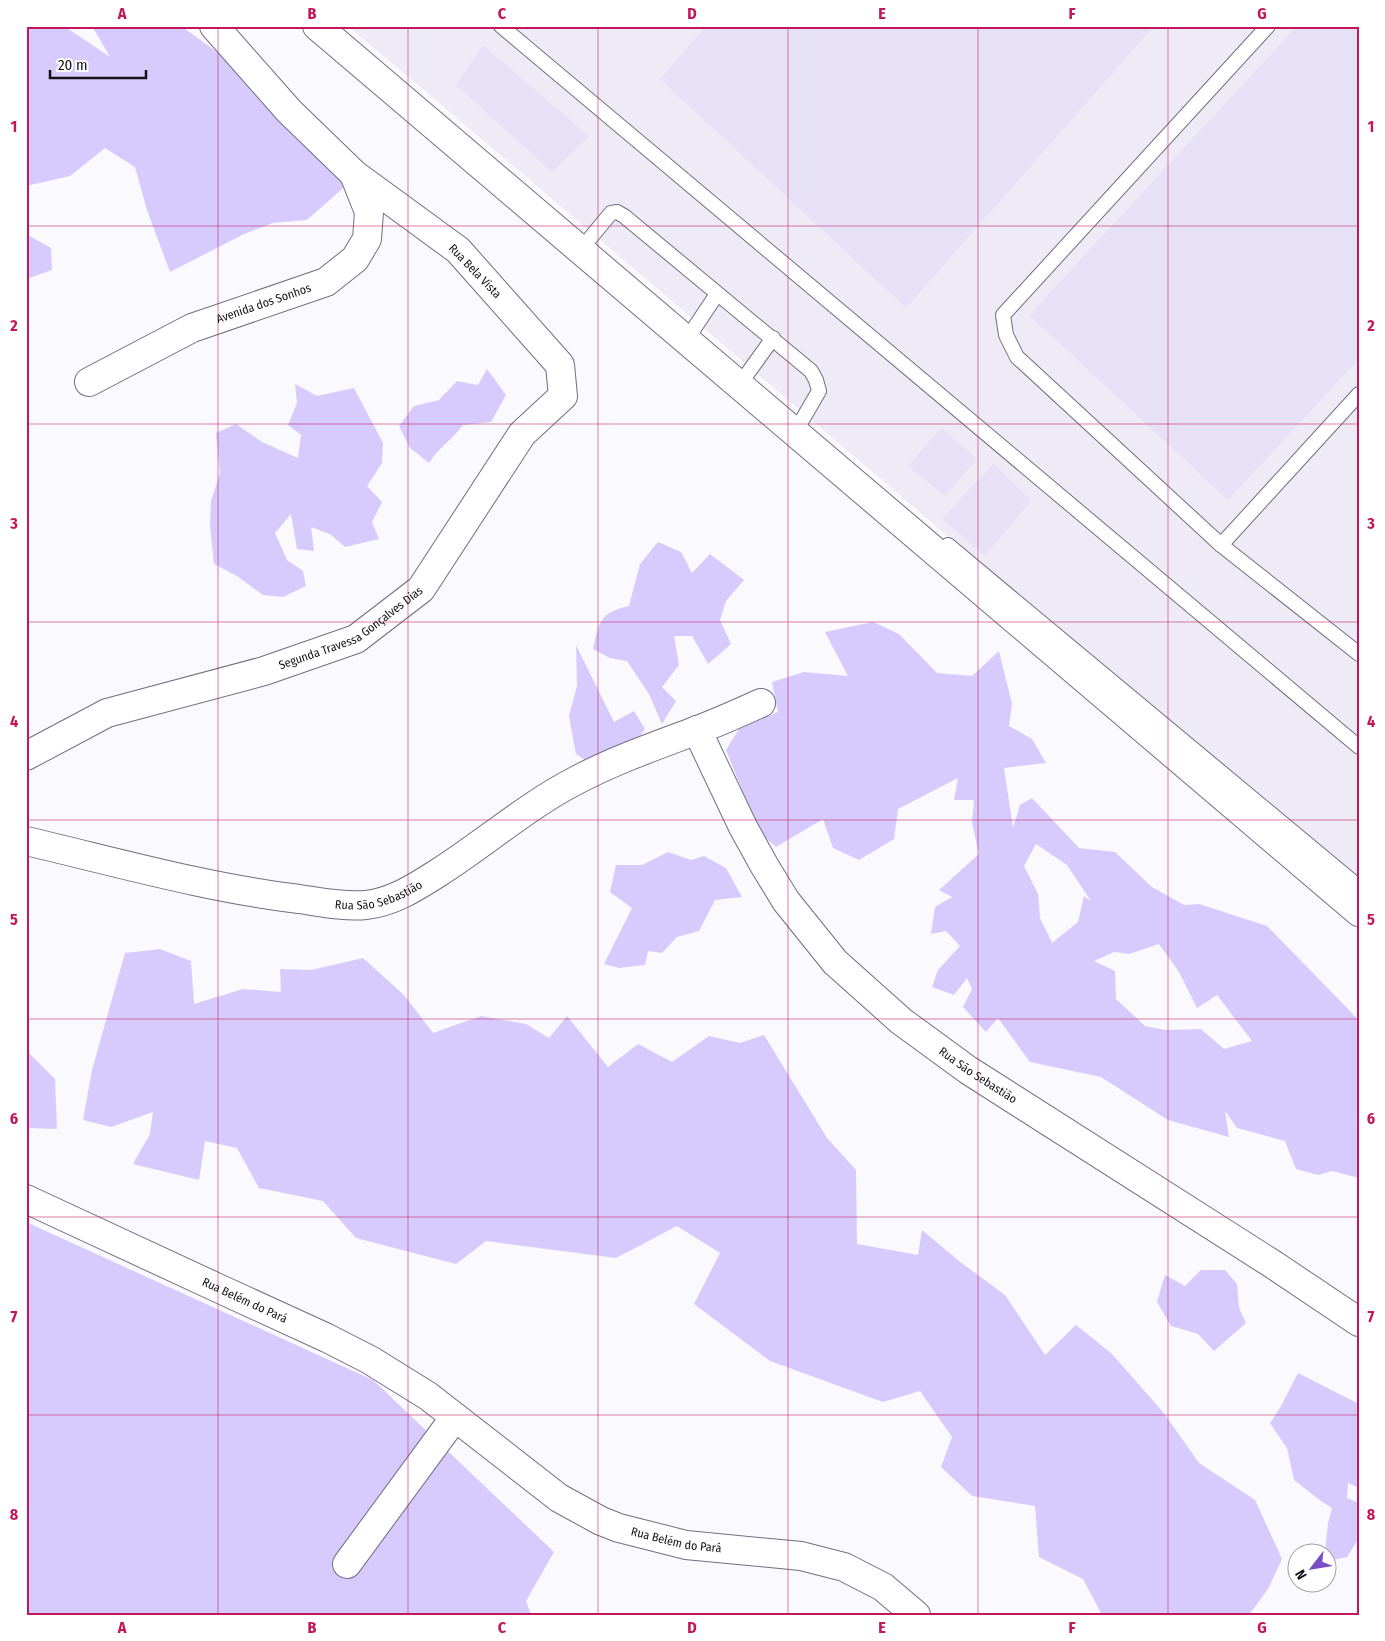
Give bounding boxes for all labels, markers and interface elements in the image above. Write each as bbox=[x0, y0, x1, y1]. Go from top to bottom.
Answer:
text: A bbox=[117, 4, 127, 23]
text: B bbox=[308, 4, 317, 23]
text: C bbox=[498, 4, 507, 23]
text: D bbox=[687, 4, 697, 23]
text: E bbox=[878, 4, 886, 23]
text: F bbox=[1068, 4, 1076, 23]
text: G bbox=[1257, 4, 1267, 23]
scale bar bbox=[50, 48, 146, 80]
text: 20 m bbox=[58, 56, 88, 74]
text: 1 bbox=[11, 117, 17, 136]
text: 1 bbox=[1368, 117, 1374, 136]
street label: Rua Bela Vista bbox=[446, 241, 504, 301]
street label: Avenida dos Sonhos bbox=[214, 281, 313, 326]
text: 2 bbox=[9, 316, 18, 335]
text: 2 bbox=[1366, 316, 1375, 335]
text: 3 bbox=[9, 514, 18, 533]
text: 3 bbox=[1366, 514, 1375, 533]
street label: Segunda Travessa Gonçalves Dias bbox=[277, 583, 425, 672]
text: 4 bbox=[10, 712, 18, 731]
text: 4 bbox=[1367, 712, 1375, 731]
street label: Rua São Sebastião bbox=[334, 877, 425, 912]
text: 5 bbox=[10, 910, 18, 929]
text: 5 bbox=[1367, 910, 1375, 929]
street label: Rua São Sebastião bbox=[936, 1044, 1020, 1106]
text: 6 bbox=[10, 1109, 18, 1128]
text: 6 bbox=[1367, 1109, 1375, 1128]
street label: Rua Belém do Pará bbox=[200, 1275, 290, 1326]
text: 7 bbox=[11, 1307, 18, 1326]
text: 7 bbox=[1368, 1307, 1375, 1326]
text: 8 bbox=[10, 1505, 19, 1524]
text: 8 bbox=[1367, 1505, 1376, 1524]
street label: Rua Belém do Pará bbox=[630, 1524, 722, 1555]
north arrow bbox=[1288, 1544, 1338, 1594]
text: N bbox=[1292, 1566, 1311, 1582]
text: A bbox=[117, 1618, 127, 1637]
text: B bbox=[308, 1618, 317, 1637]
text: C bbox=[498, 1618, 507, 1637]
text: D bbox=[687, 1618, 697, 1637]
text: E bbox=[878, 1618, 886, 1637]
text: F bbox=[1068, 1618, 1076, 1637]
text: G bbox=[1257, 1618, 1267, 1637]

